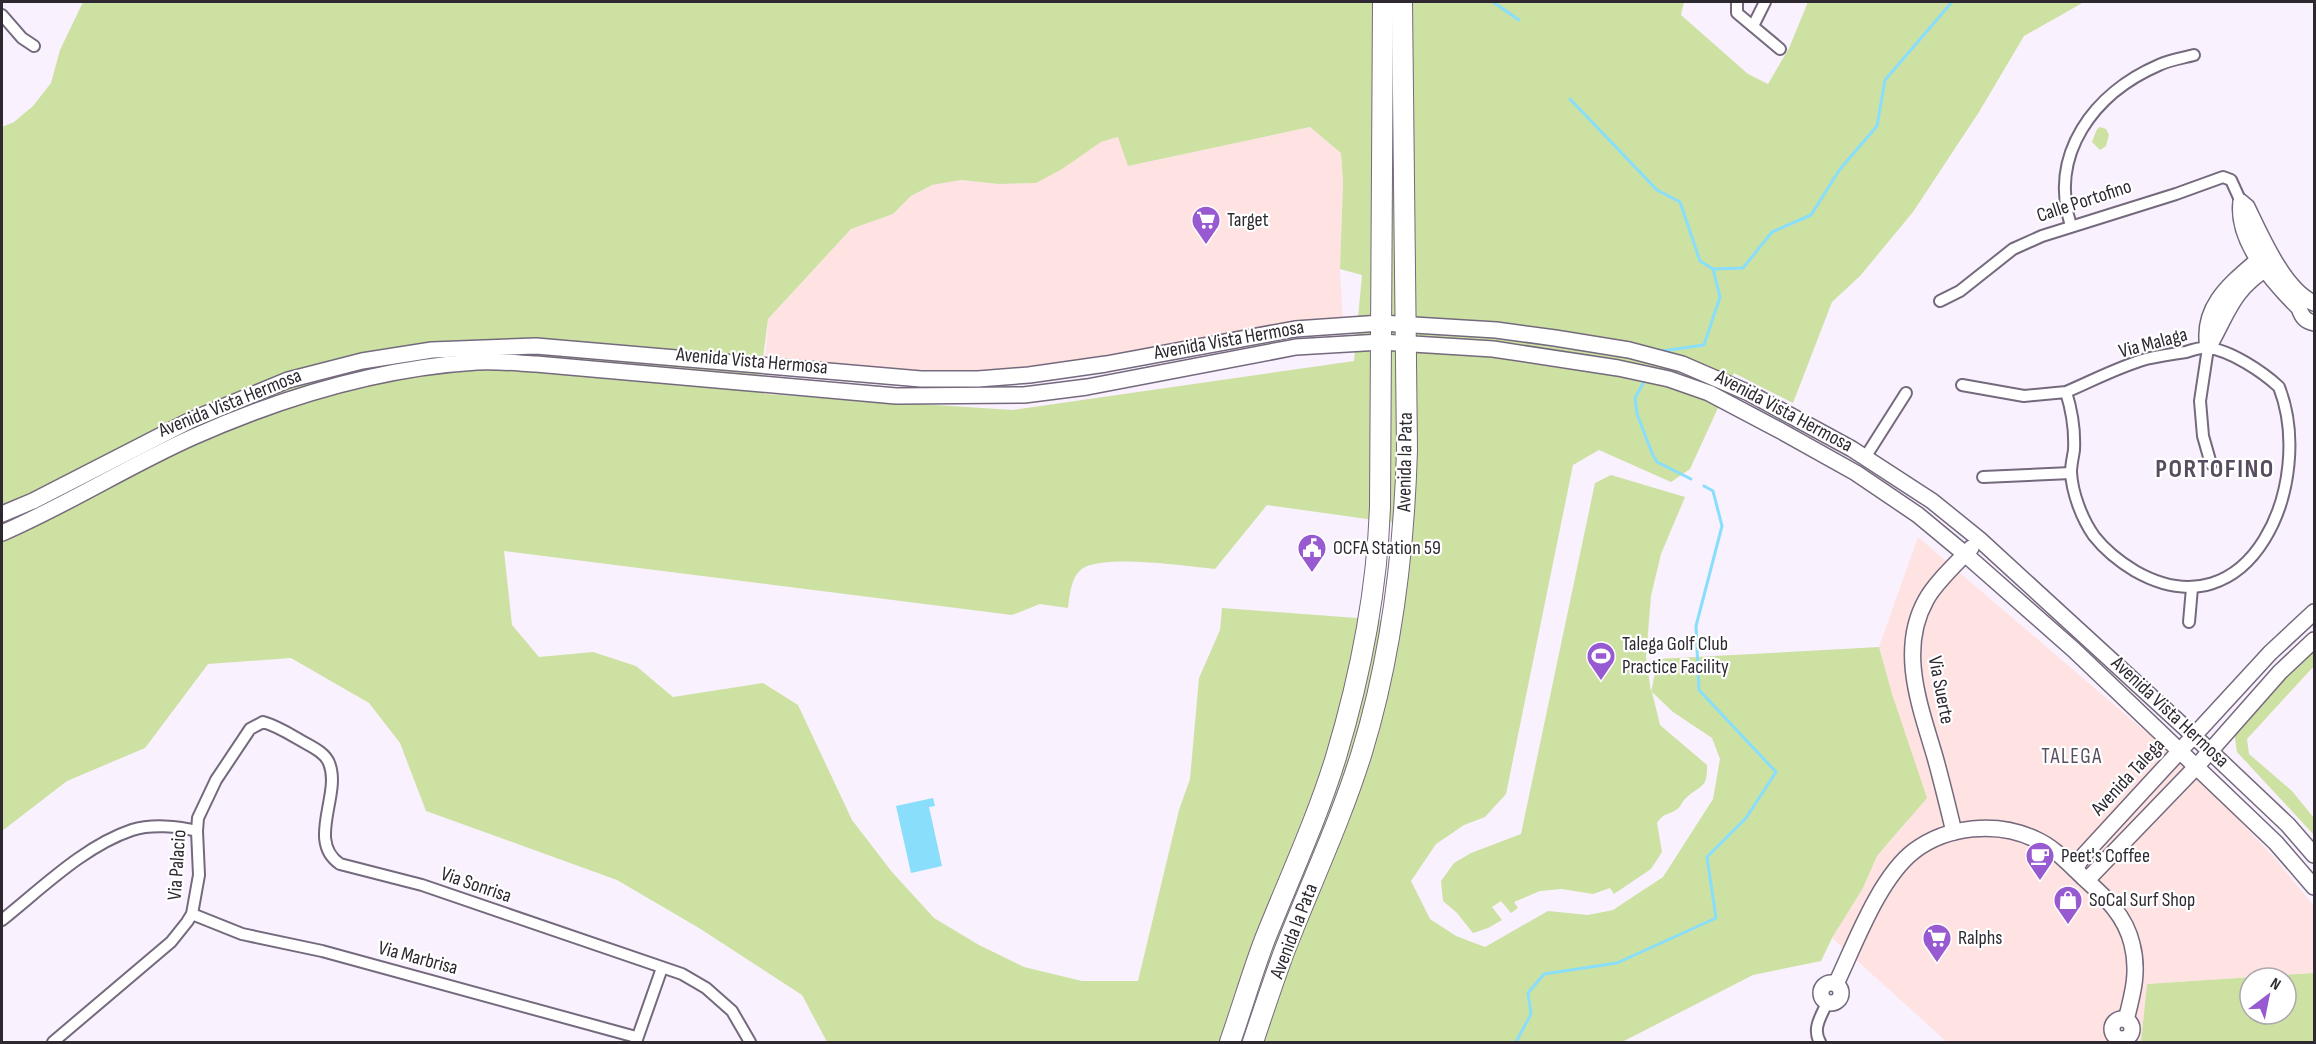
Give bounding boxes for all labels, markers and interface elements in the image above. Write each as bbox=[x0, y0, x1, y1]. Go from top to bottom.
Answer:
street label: Calle Portofino bbox=[2034, 174, 2134, 228]
supermarket icon: Target bbox=[1190, 204, 1222, 246]
place label: Target bbox=[1227, 208, 1269, 232]
street label: Avenida Vista Hermosa bbox=[1151, 315, 1306, 365]
street label: Via Malaga bbox=[2116, 322, 2190, 364]
street label: Avenida Vista Hermosa bbox=[674, 342, 829, 380]
street label: Avenida Vista Hermosa bbox=[154, 363, 305, 443]
street label: Avenida Vista Hermosa bbox=[1710, 364, 1857, 457]
street label: Avenida la Pata bbox=[1392, 412, 1418, 513]
district label: PORTOFINO bbox=[2155, 454, 2275, 485]
public building icon: OCFA Station 59 bbox=[1296, 532, 1328, 574]
place label: OCFA Station 59 bbox=[1333, 536, 1441, 560]
place label: Talega Golf Club Practice Facility bbox=[1622, 632, 1729, 679]
sports icon: Talega Golf Club Practice Facility bbox=[1585, 640, 1617, 682]
street label: Avenida Vista Hermosa bbox=[2105, 651, 2234, 773]
street label: Via Suerte bbox=[1923, 654, 1959, 726]
street label: Avenida Talega bbox=[2085, 733, 2170, 821]
district label: TALEGA bbox=[2041, 744, 2103, 769]
street label: Via Palacio bbox=[163, 829, 191, 901]
cafe icon: Peet's Coffee bbox=[2024, 840, 2056, 882]
place label: Peet's Coffee bbox=[2061, 844, 2150, 868]
street label: Via Sonrisa bbox=[437, 862, 515, 908]
street label: Avenida la Pata bbox=[1265, 880, 1323, 983]
shop icon: SoCal Surf Shop bbox=[2052, 884, 2084, 926]
place label: SoCal Surf Shop bbox=[2089, 888, 2195, 912]
supermarket icon: Ralphs bbox=[1921, 922, 1953, 964]
place label: Ralphs bbox=[1958, 926, 2002, 950]
street label: Via Marbrisa bbox=[376, 936, 460, 980]
north arrow bbox=[2238, 966, 2298, 1026]
text: N bbox=[2266, 974, 2284, 995]

